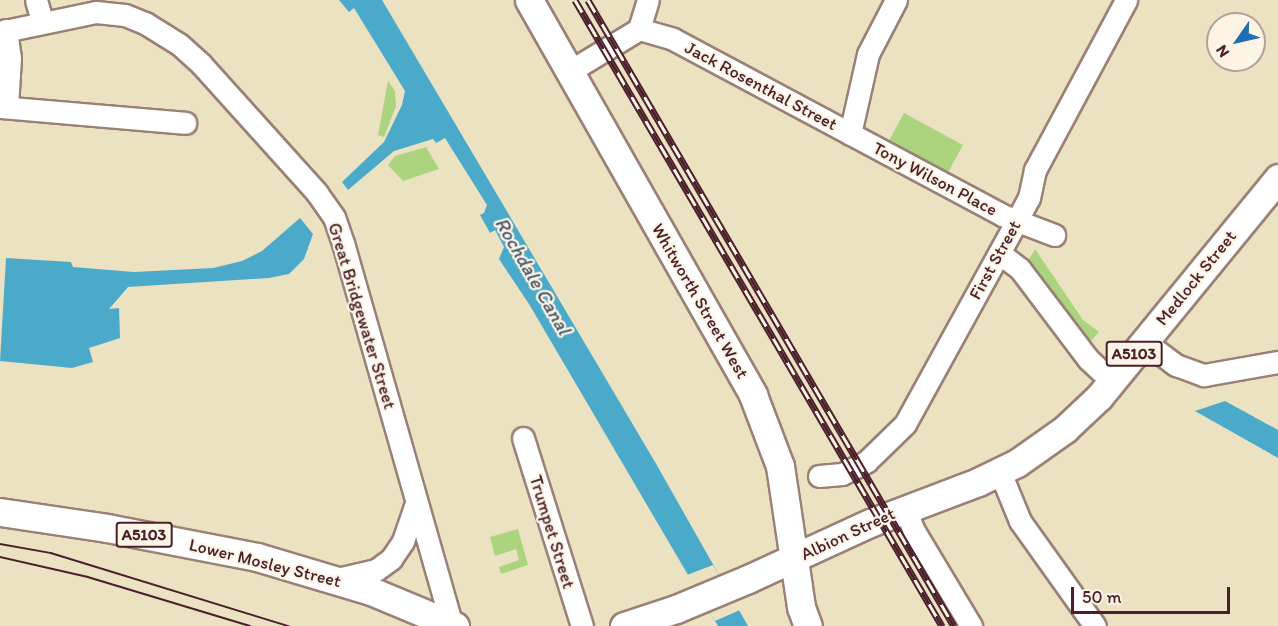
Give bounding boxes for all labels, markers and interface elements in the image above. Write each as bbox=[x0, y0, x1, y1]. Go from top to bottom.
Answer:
north arrow bbox=[1206, 12, 1266, 72]
street label: Jack Rosenthal Street bbox=[682, 37, 840, 135]
text: N bbox=[1211, 41, 1233, 61]
street label: Tony Wilson Place bbox=[869, 137, 1001, 221]
water label: Rochdale Canal bbox=[490, 213, 576, 339]
street label: First Street bbox=[964, 217, 1026, 303]
street label: Great Bridgewater Street bbox=[323, 220, 401, 412]
street label: Whitworth Street West bbox=[647, 220, 753, 382]
street label: Medlock Street bbox=[1151, 226, 1241, 330]
road number: A5103 bbox=[1106, 341, 1162, 367]
street label: Trumpet Street bbox=[525, 473, 579, 591]
street label: Albion Street bbox=[797, 503, 899, 565]
road number: A5103 bbox=[116, 522, 172, 548]
street label: Lower Mosley Street bbox=[187, 534, 343, 592]
scale bar bbox=[1074, 575, 1233, 613]
text: 50 m bbox=[1082, 586, 1122, 608]

